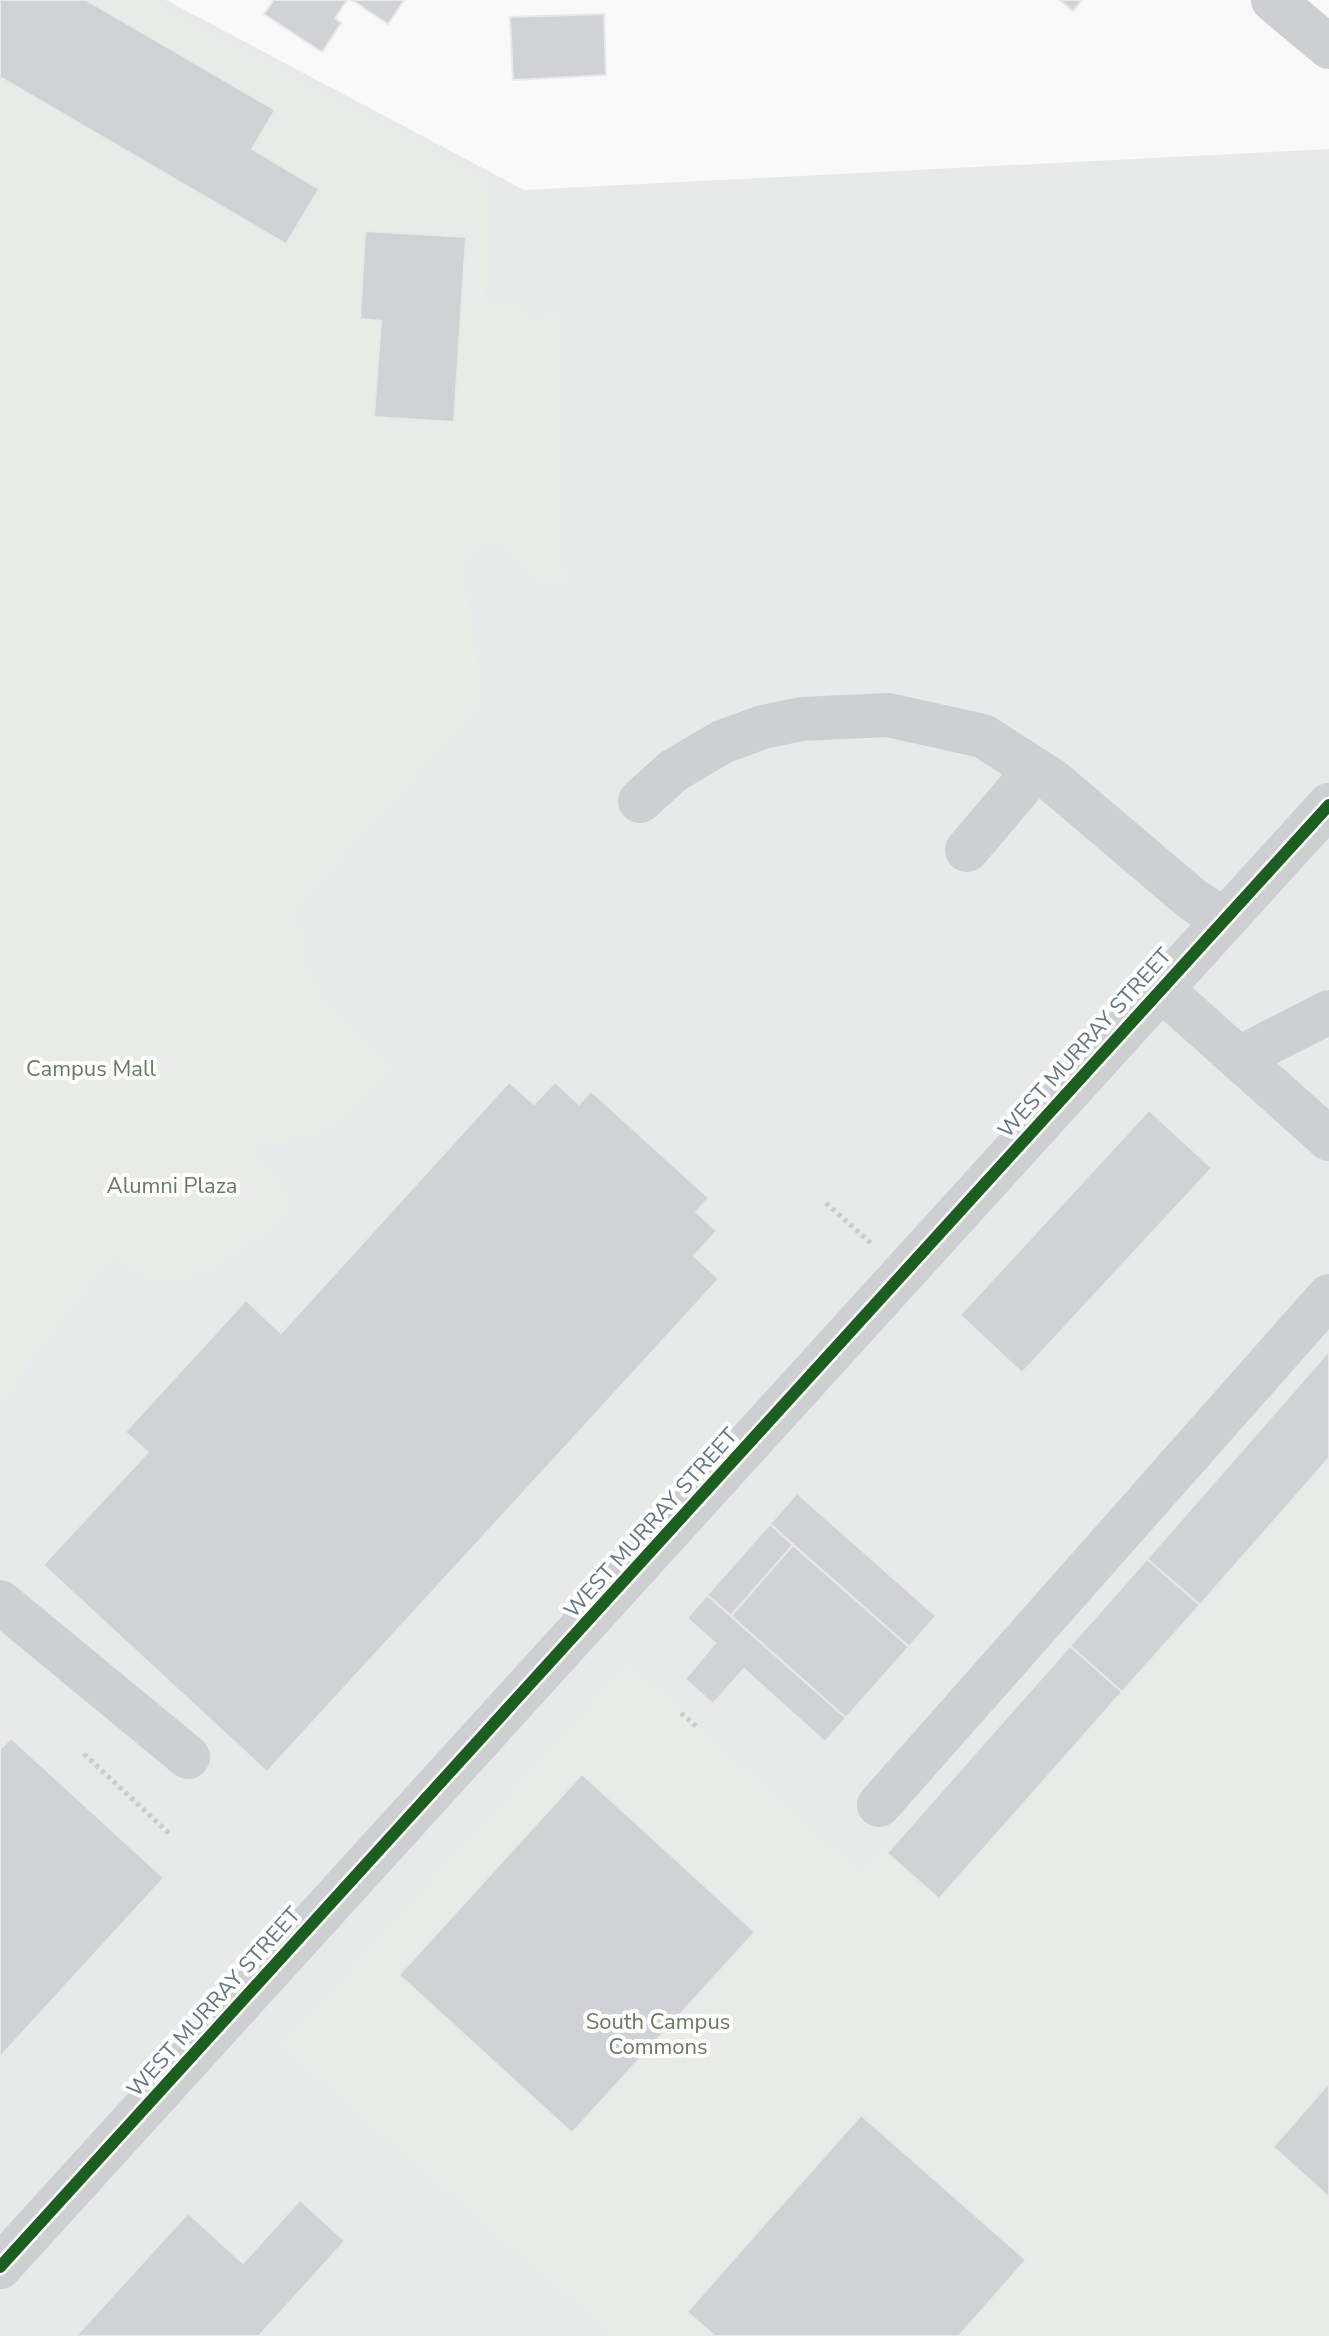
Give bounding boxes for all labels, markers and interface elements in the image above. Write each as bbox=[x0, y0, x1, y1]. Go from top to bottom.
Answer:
street label: WEST MURRAY STREET bbox=[992, 941, 1179, 1144]
park label: Campus Mall bbox=[26, 1054, 156, 1084]
park label: Alumni Plaza bbox=[107, 1171, 237, 1201]
street label: WEST MURRAY STREET bbox=[558, 1421, 745, 1624]
street label: WEST MURRAY STREET bbox=[121, 1900, 308, 2103]
park label: South Campus Commons bbox=[586, 2007, 730, 2062]

